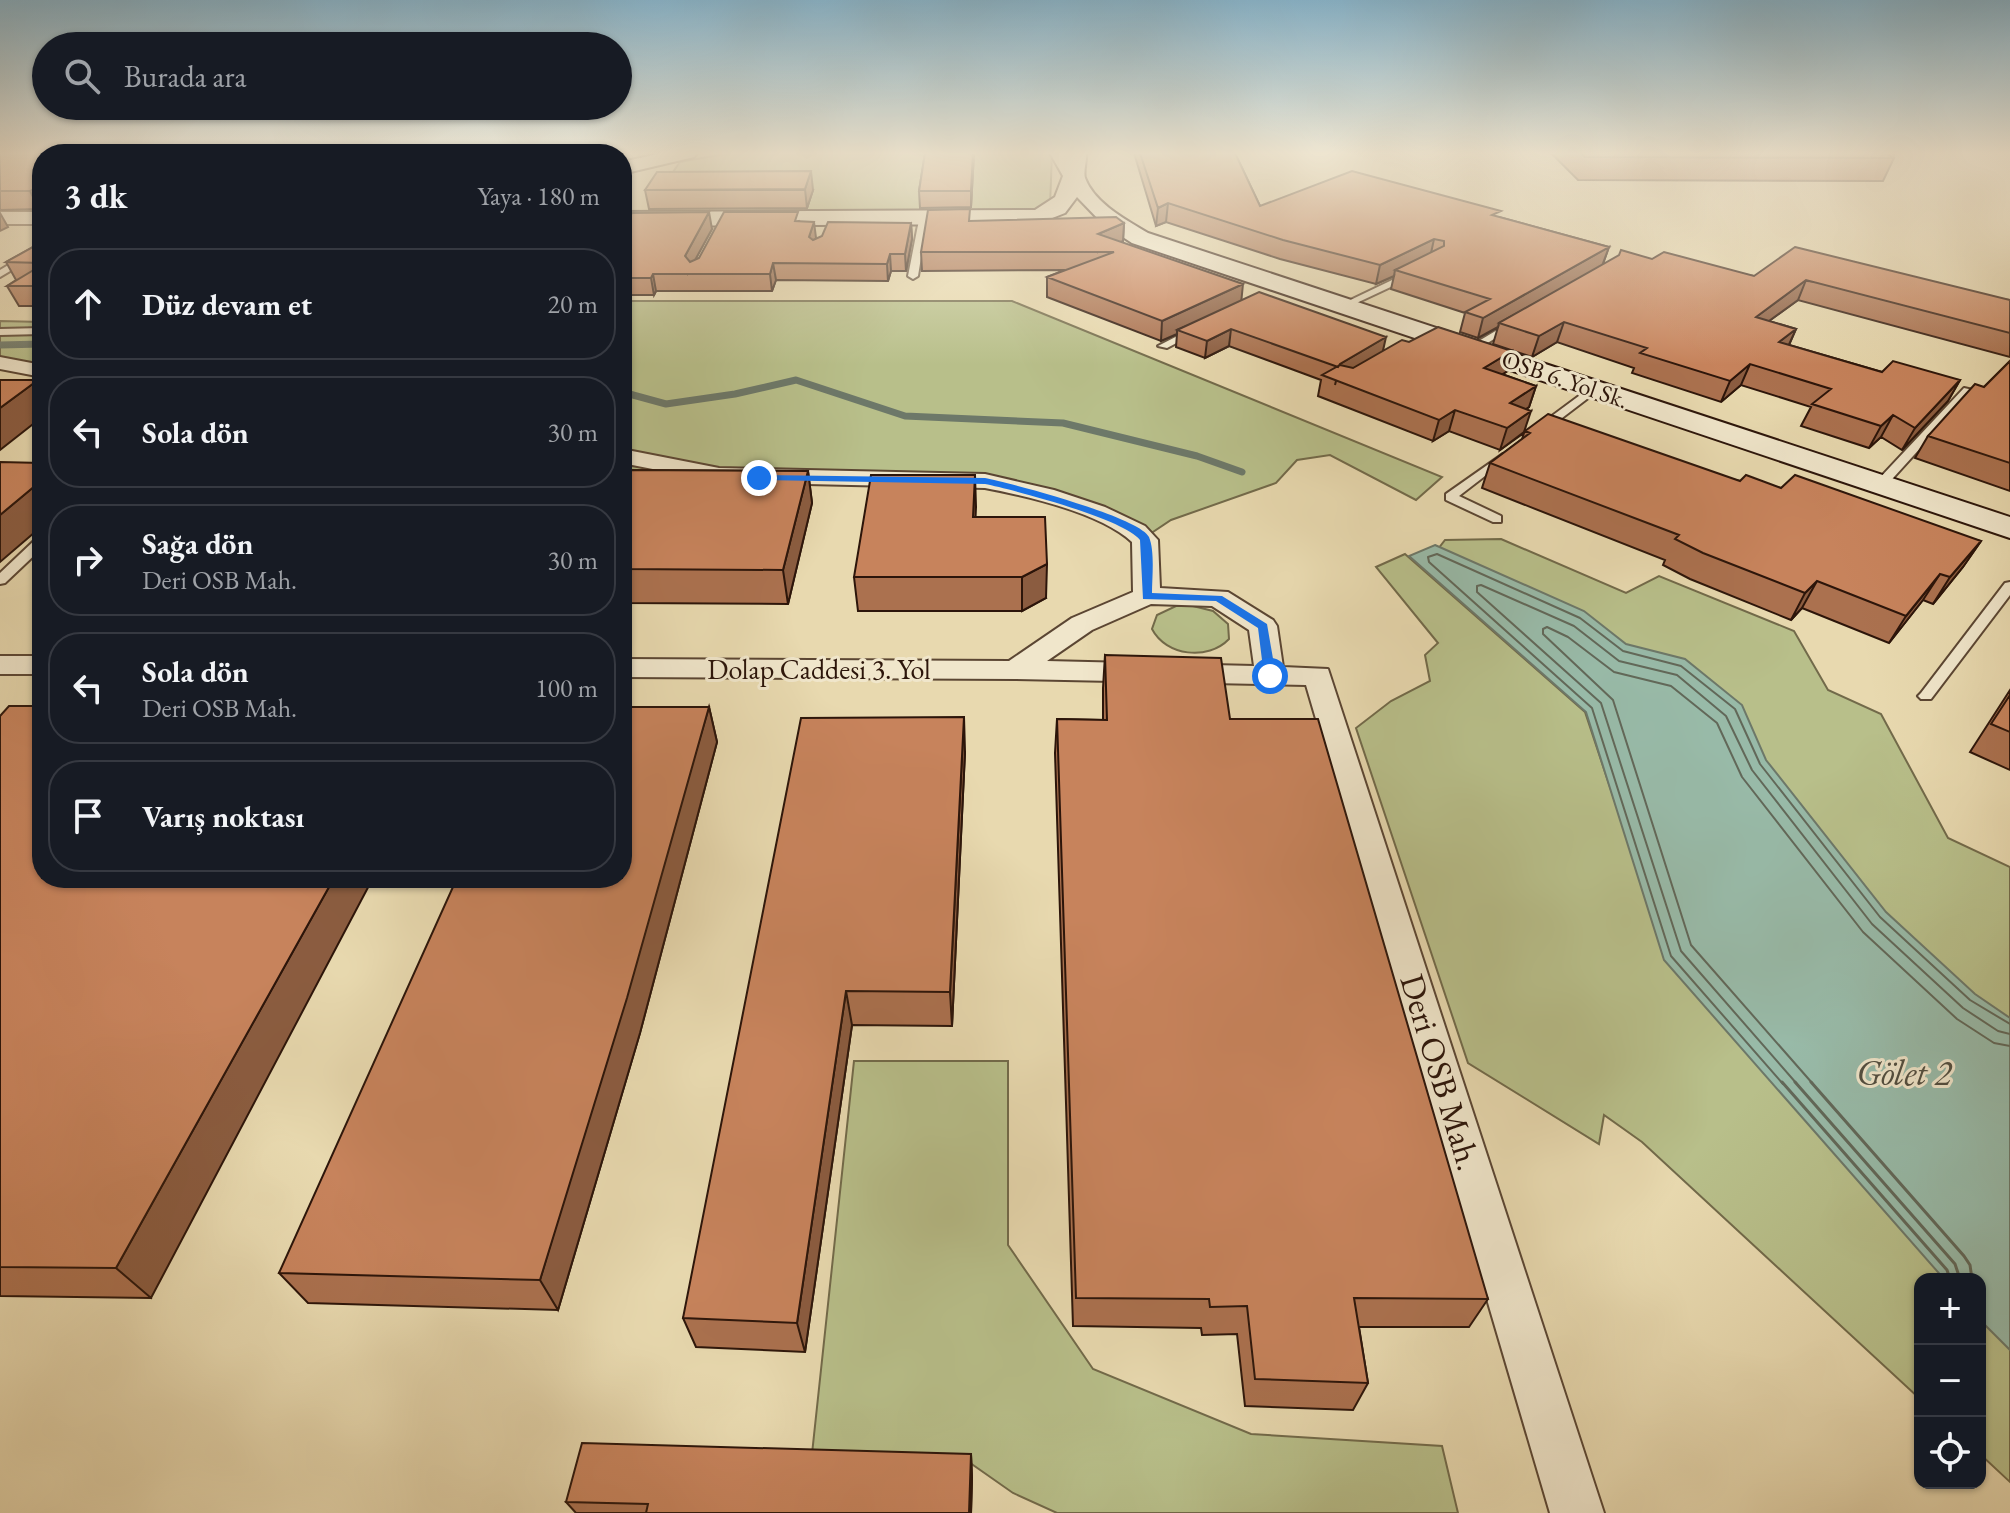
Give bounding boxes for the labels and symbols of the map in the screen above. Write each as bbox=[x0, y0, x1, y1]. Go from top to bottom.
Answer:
street label: OSB 6. Yol Sk. bbox=[1498, 343, 1632, 415]
route end bbox=[741, 460, 777, 496]
street label: Dolap Caddesi 3. Yol bbox=[707, 651, 931, 687]
route start bbox=[1252, 658, 1288, 694]
street label: Deri OSB Mah. bbox=[1390, 969, 1492, 1175]
water label: Gölet 2 bbox=[1856, 1049, 1953, 1096]

